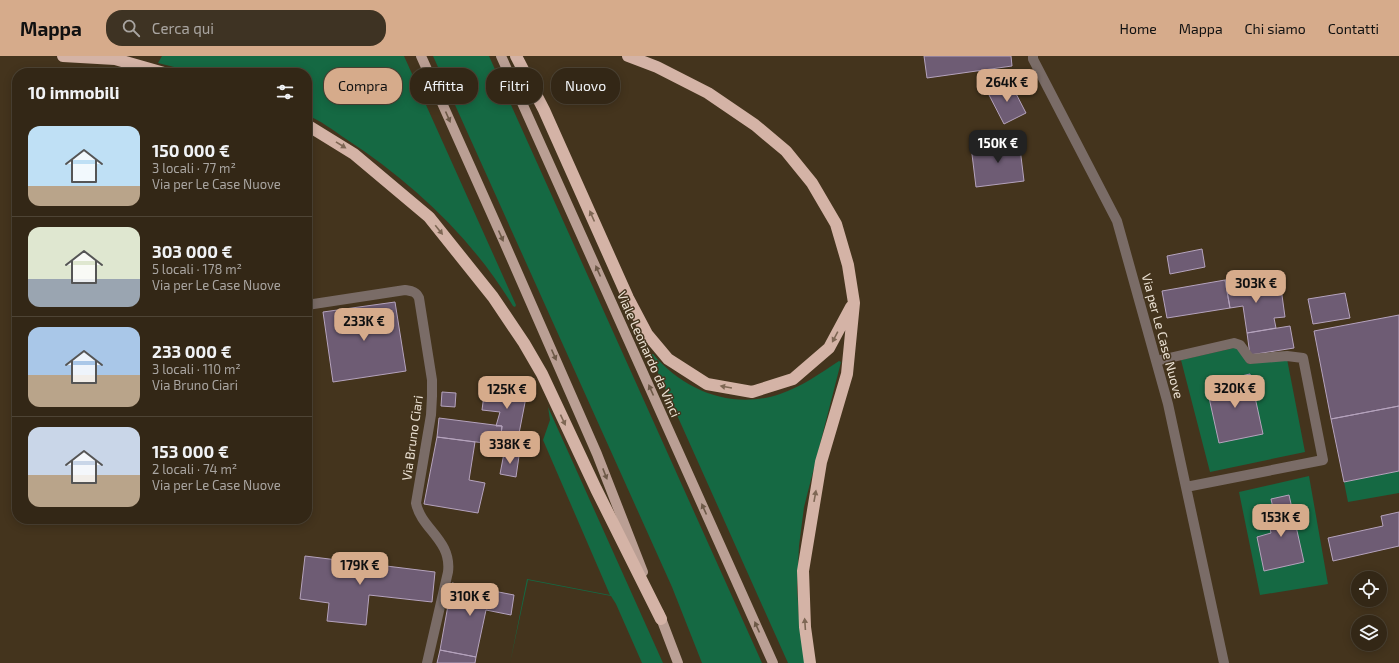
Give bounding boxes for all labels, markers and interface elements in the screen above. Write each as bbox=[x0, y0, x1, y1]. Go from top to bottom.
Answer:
search box bbox=[106, 10, 386, 46]
text: Mappa bbox=[20, 17, 82, 40]
icon: search bbox=[120, 17, 142, 39]
text: Cerca qui bbox=[152, 19, 214, 37]
text: Home bbox=[1120, 20, 1157, 37]
text: Mappa bbox=[1179, 20, 1223, 37]
text: Chi siamo bbox=[1245, 20, 1306, 37]
text: Contatti bbox=[1328, 20, 1379, 37]
chip: Compra bbox=[324, 68, 402, 104]
chip: Affitta bbox=[410, 68, 478, 104]
chip: Filtri bbox=[486, 68, 543, 104]
chip: Nuovo bbox=[551, 68, 620, 104]
pin: 264K € bbox=[974, 69, 1040, 103]
text: 264K € bbox=[986, 74, 1028, 90]
icon: filters bbox=[274, 81, 296, 103]
text: 10 immobili bbox=[28, 82, 119, 102]
one-way arrow bbox=[445, 111, 451, 123]
pin: 150K € bbox=[965, 130, 1031, 164]
text: 150K € bbox=[978, 135, 1018, 151]
text: 150 000 € bbox=[152, 140, 230, 160]
icon: home bbox=[60, 142, 108, 190]
one-way arrow bbox=[335, 142, 346, 149]
text: 3 locali · 77 m² bbox=[152, 160, 236, 176]
text: Via per Le Case Nuove bbox=[152, 176, 281, 192]
one-way arrow bbox=[588, 210, 594, 222]
one-way arrow bbox=[434, 224, 443, 235]
one-way arrow bbox=[499, 230, 505, 242]
text: 303 000 € bbox=[152, 241, 232, 261]
icon: home bbox=[60, 243, 108, 291]
text: 5 locali · 178 m² bbox=[152, 261, 242, 277]
one-way arrow bbox=[595, 266, 601, 277]
pin: 303K € bbox=[1223, 270, 1289, 304]
street label: Via per Le Case Nuove bbox=[1139, 272, 1187, 400]
text: 303K € bbox=[1235, 275, 1277, 291]
text: Via per Le Case Nuove bbox=[152, 277, 281, 293]
street label: Viale Leonardo da Vinci bbox=[614, 289, 684, 419]
pin: 233K € bbox=[331, 308, 397, 342]
text: 233K € bbox=[343, 313, 385, 329]
one-way arrow bbox=[832, 331, 839, 343]
text: 233 000 € bbox=[152, 341, 232, 361]
icon: home bbox=[60, 343, 108, 391]
one-way arrow bbox=[551, 349, 557, 361]
text: 3 locali · 110 m² bbox=[152, 361, 241, 377]
pin: 320K € bbox=[1202, 375, 1268, 409]
pin: 125K € bbox=[474, 376, 540, 410]
text: Via Bruno Ciari bbox=[152, 377, 238, 393]
text: 320K € bbox=[1214, 380, 1256, 396]
text: 125K € bbox=[487, 381, 527, 397]
one-way arrow bbox=[648, 384, 654, 396]
one-way arrow bbox=[720, 384, 732, 390]
street label: Via Bruno Ciari bbox=[398, 394, 426, 482]
one-way arrow bbox=[560, 414, 566, 425]
pin: 338K € bbox=[477, 431, 543, 465]
text: 338K € bbox=[489, 436, 531, 452]
text: 153 000 € bbox=[152, 441, 229, 461]
icon: home bbox=[60, 443, 108, 491]
text: 2 locali · 74 m² bbox=[152, 461, 237, 477]
one-way arrow bbox=[602, 469, 608, 481]
text: Via per Le Case Nuove bbox=[152, 477, 281, 493]
one-way arrow bbox=[813, 489, 819, 502]
one-way arrow bbox=[701, 503, 707, 514]
pin: 153K € bbox=[1248, 504, 1314, 538]
text: 153K € bbox=[1261, 509, 1301, 525]
pin: 179K € bbox=[327, 552, 393, 586]
text: 179K € bbox=[340, 557, 380, 573]
map controls bbox=[1351, 571, 1387, 651]
button: locate bbox=[1351, 571, 1387, 607]
pin: 310K € bbox=[437, 583, 503, 617]
text: 310K € bbox=[450, 588, 490, 604]
button: layers bbox=[1351, 615, 1387, 651]
one-way arrow bbox=[802, 618, 809, 630]
one-way arrow bbox=[754, 621, 760, 633]

